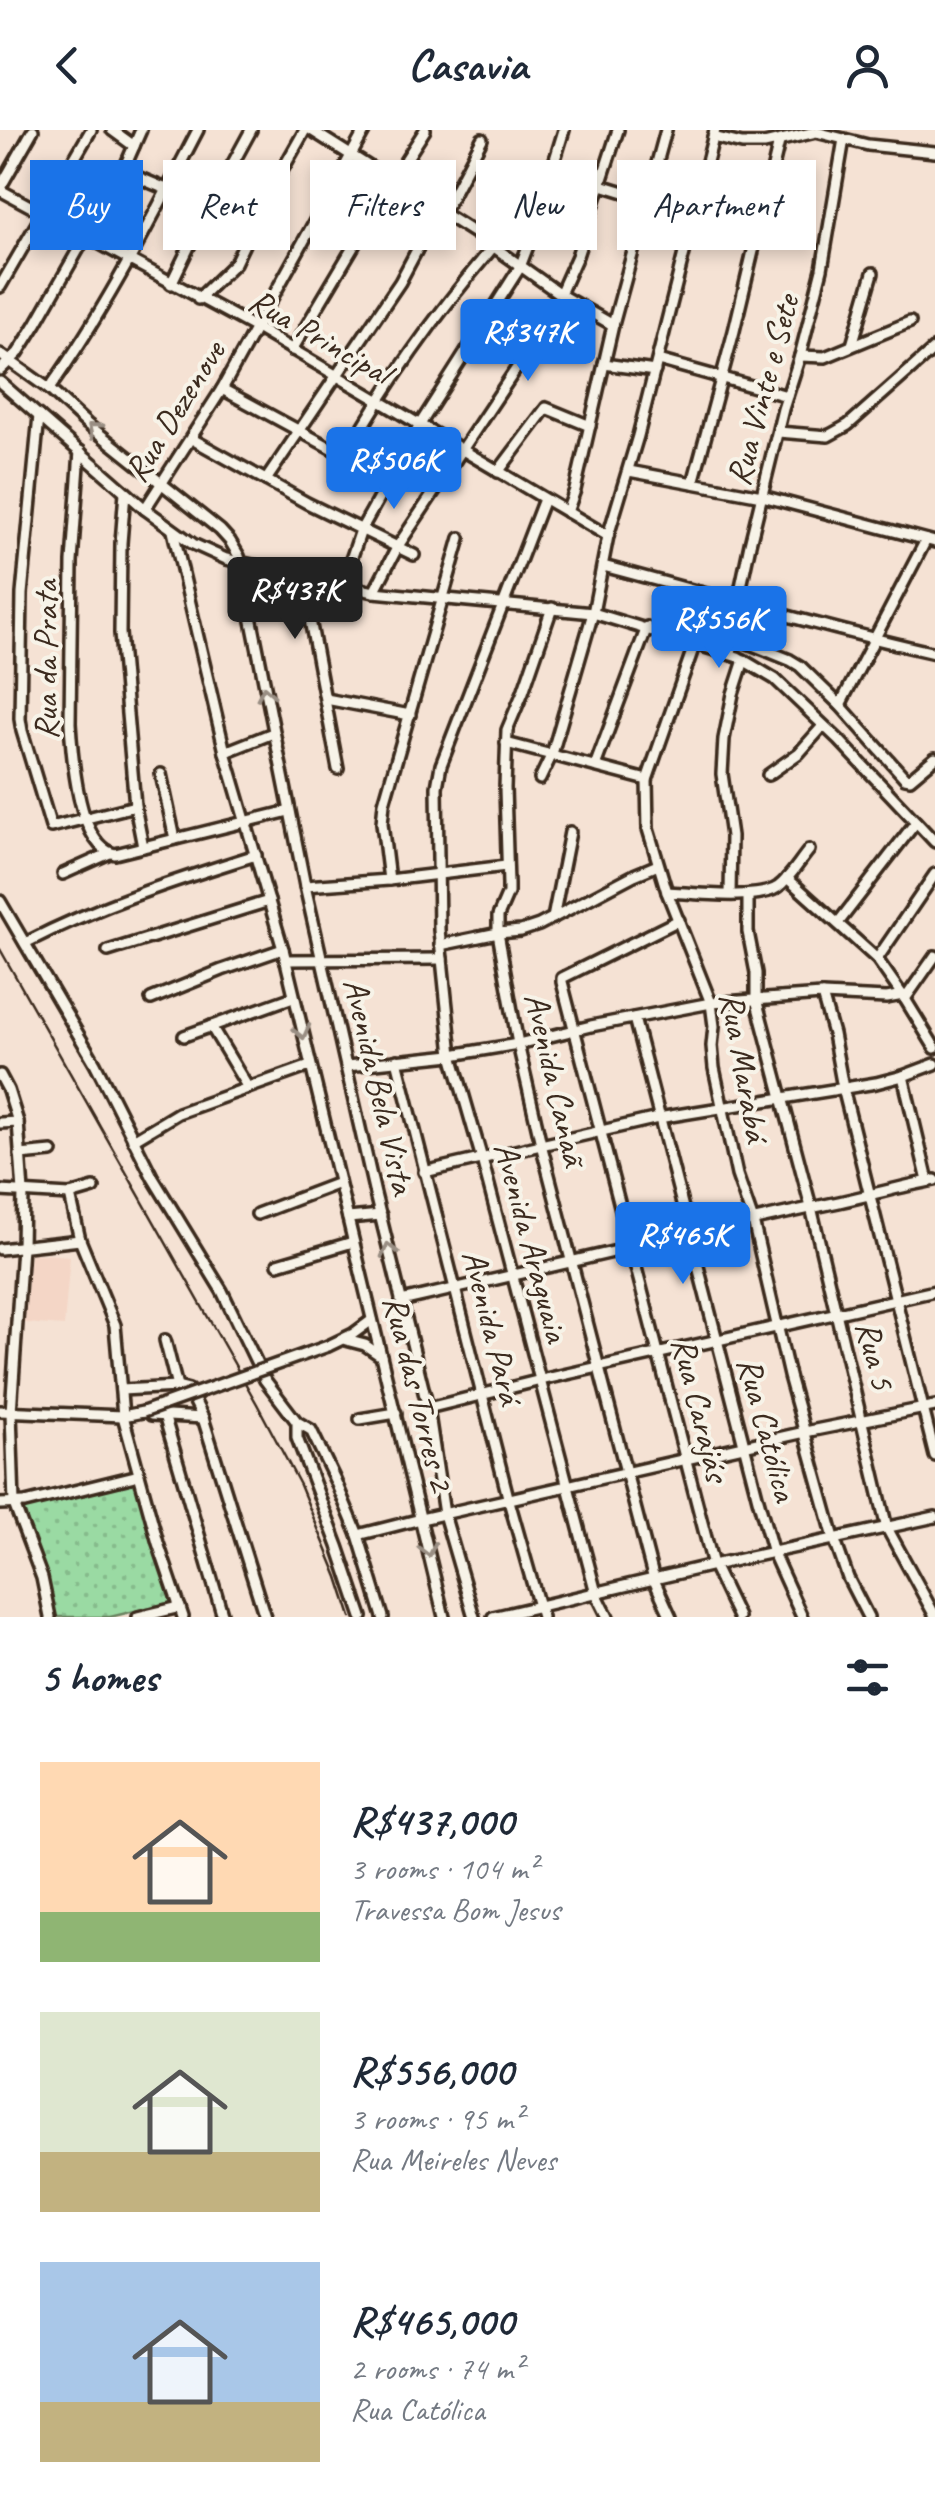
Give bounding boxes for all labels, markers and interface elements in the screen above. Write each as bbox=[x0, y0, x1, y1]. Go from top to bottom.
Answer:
text: Casavia bbox=[408, 37, 527, 94]
icon: back bbox=[40, 38, 95, 93]
icon: person bbox=[840, 38, 895, 93]
chip: Buy bbox=[30, 160, 143, 250]
chip: Rent bbox=[163, 160, 290, 250]
chip: Filters bbox=[310, 160, 456, 250]
chip: New bbox=[476, 160, 597, 250]
chip: Apartment bbox=[617, 160, 816, 250]
street label: Rua Principal bbox=[241, 278, 404, 398]
street label: Rua Vinte e Sete bbox=[715, 287, 810, 490]
pin: R$347K bbox=[447, 299, 609, 384]
text: R$347K bbox=[482, 311, 574, 352]
street label: Rua Dezenove bbox=[113, 330, 237, 490]
one-way arrow bbox=[87, 423, 105, 441]
pin: R$506K bbox=[313, 427, 475, 512]
text: R$506K bbox=[348, 439, 440, 480]
pin: R$437K bbox=[214, 557, 376, 642]
text: R$437K bbox=[249, 569, 341, 610]
street label: Rua da Prata bbox=[23, 578, 68, 740]
pin: R$556K bbox=[638, 586, 800, 671]
text: R$556K bbox=[674, 598, 764, 639]
one-way arrow bbox=[255, 685, 276, 702]
street label: Avenida Bela Vista bbox=[333, 974, 427, 1201]
street label: Avenida Canaã bbox=[514, 988, 598, 1174]
street label: Rua Marabá bbox=[709, 989, 780, 1149]
one-way arrow bbox=[290, 1023, 311, 1040]
street label: Avenida Araguaia bbox=[483, 1138, 580, 1349]
pin: R$465K bbox=[602, 1202, 764, 1287]
text: R$465K bbox=[637, 1214, 729, 1255]
one-way arrow bbox=[380, 1242, 401, 1259]
street label: Avenida Pará bbox=[452, 1245, 534, 1412]
street label: Rua das Torres 2 bbox=[373, 1291, 465, 1499]
street label: Rua 5 bbox=[845, 1316, 906, 1396]
street label: Rua Carajás bbox=[661, 1333, 741, 1489]
street label: Rua Católica bbox=[727, 1352, 809, 1508]
one-way arrow bbox=[416, 1541, 437, 1558]
icon: filters bbox=[840, 1650, 895, 1705]
text: 5 homes bbox=[40, 1651, 158, 1704]
text: R$437,000 bbox=[350, 1795, 513, 1848]
icon: home bbox=[120, 1802, 240, 1922]
text: 3 rooms · 104 m² bbox=[350, 1848, 537, 1889]
text: Travessa Bom Jesus bbox=[350, 1889, 560, 1930]
text: R$556,000 bbox=[350, 2045, 513, 2098]
icon: home bbox=[120, 2052, 240, 2172]
text: 3 rooms · 95 m² bbox=[350, 2098, 523, 2139]
text: Rua Meireles Neves bbox=[350, 2139, 556, 2180]
text: R$465,000 bbox=[350, 2295, 514, 2348]
icon: home bbox=[120, 2302, 240, 2422]
text: 2 rooms · 74 m² bbox=[350, 2348, 523, 2389]
text: Rua Católica bbox=[350, 2389, 485, 2430]

